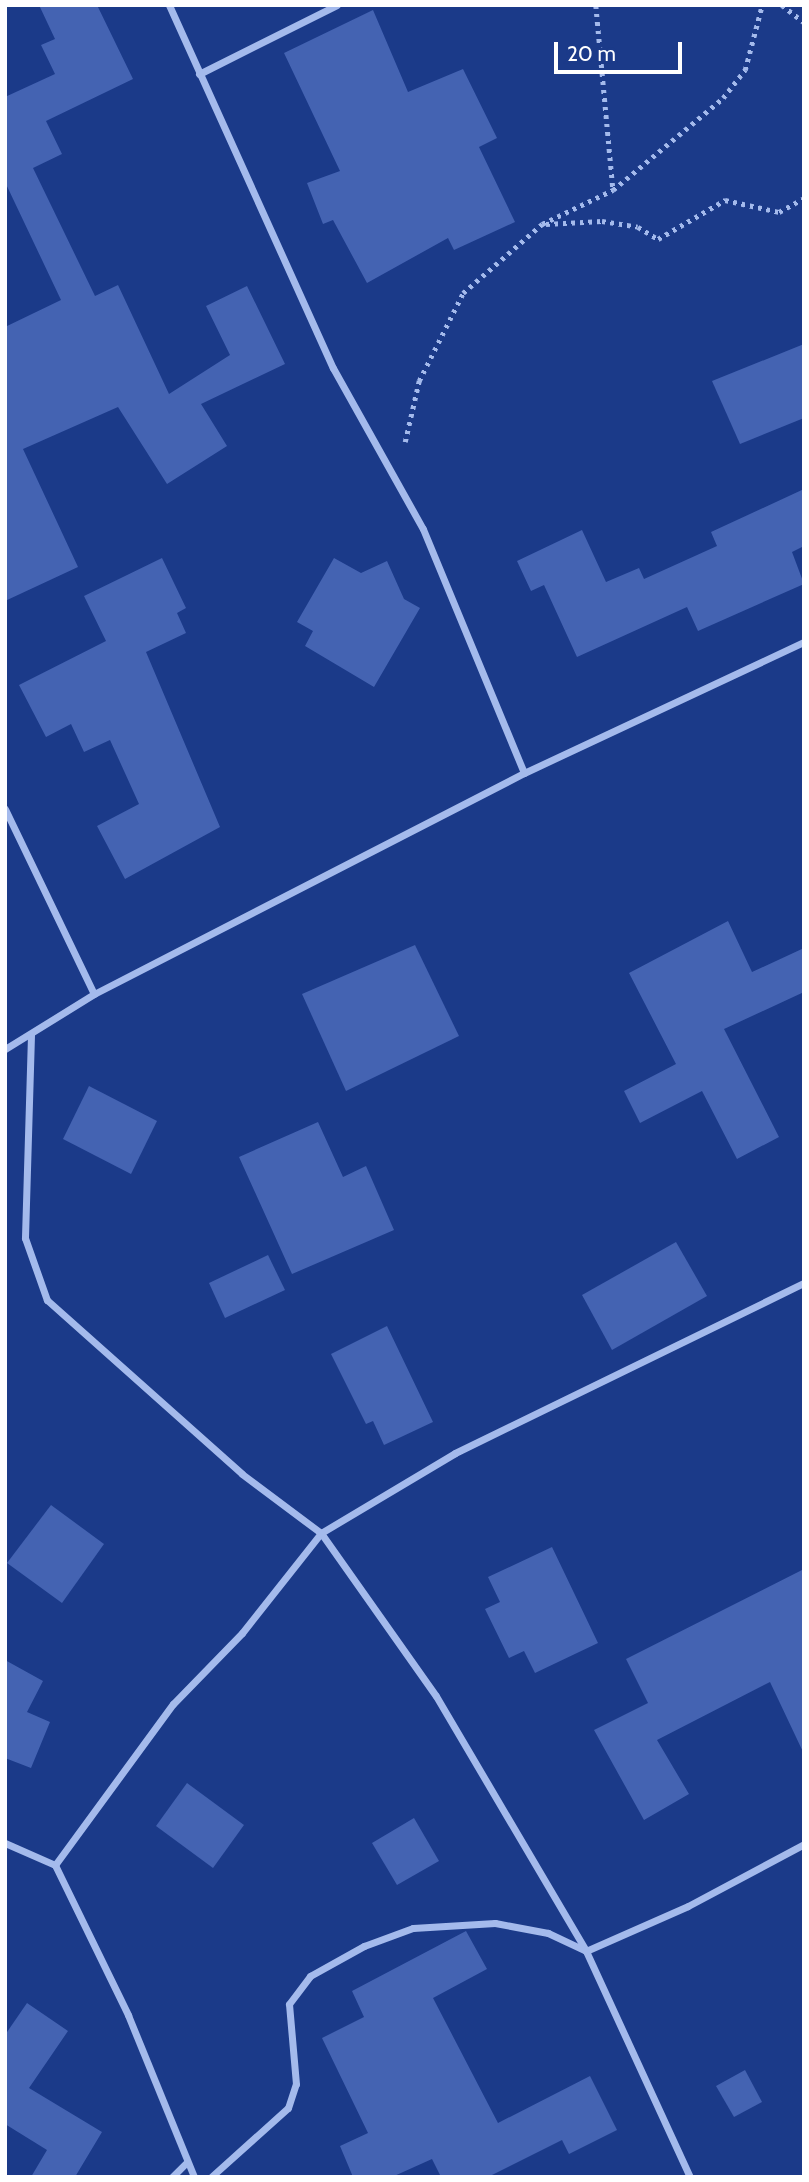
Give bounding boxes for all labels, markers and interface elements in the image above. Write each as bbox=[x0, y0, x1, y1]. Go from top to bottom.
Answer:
scale bar bbox=[557, 28, 685, 72]
text: 20 m bbox=[567, 41, 616, 66]

